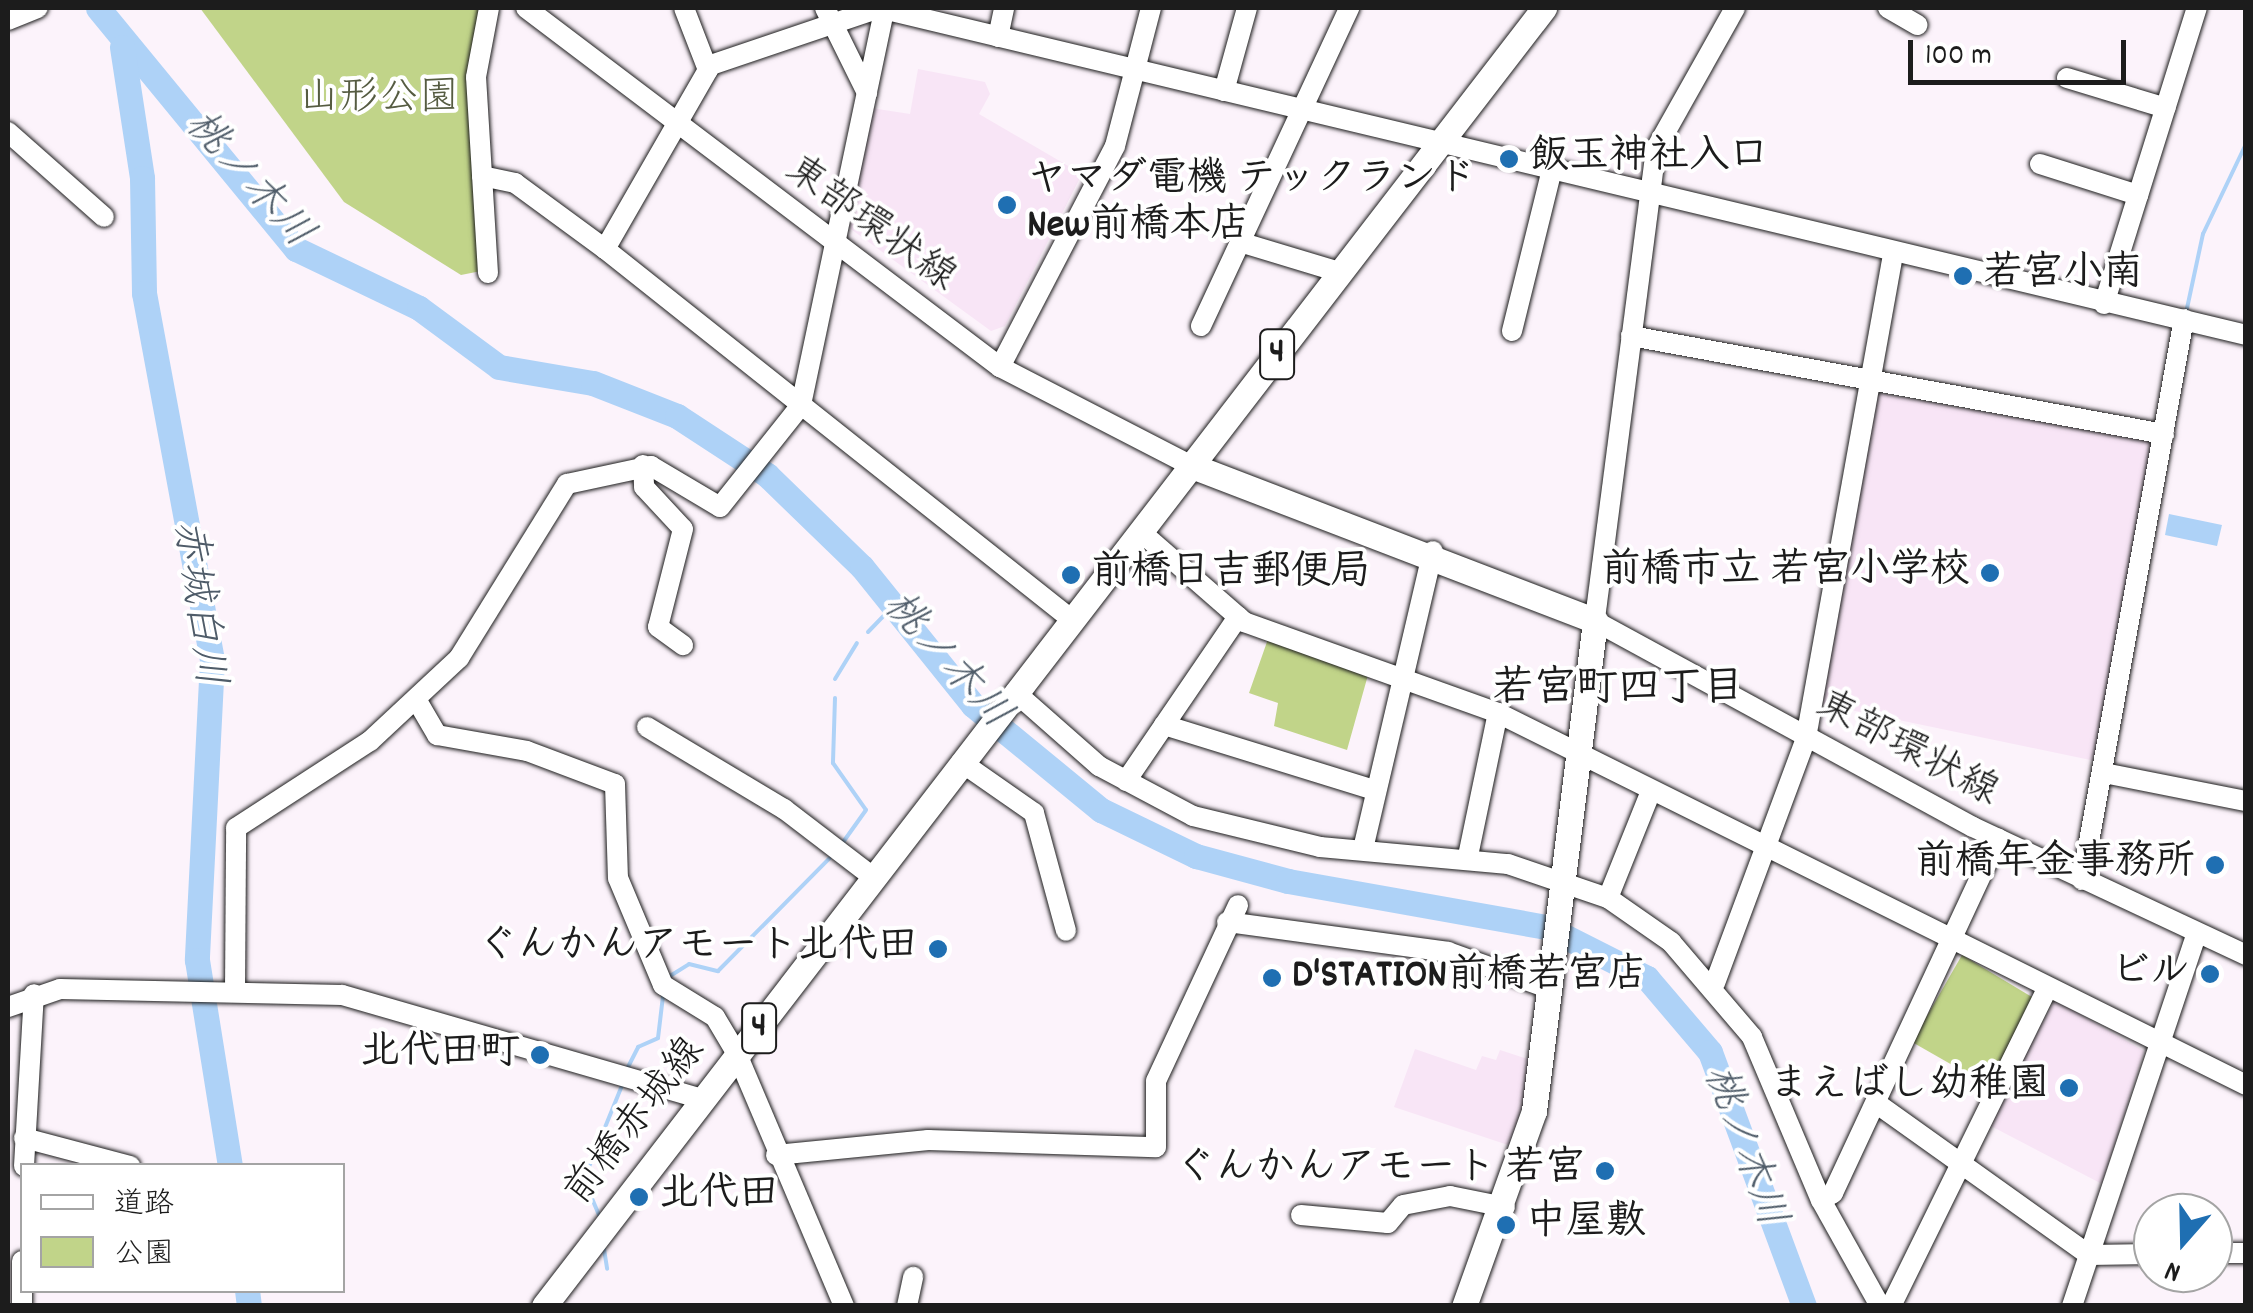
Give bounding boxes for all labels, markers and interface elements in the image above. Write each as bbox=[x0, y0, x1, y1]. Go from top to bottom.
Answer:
scale bar bbox=[1913, 20, 2130, 82]
text: 100 m bbox=[1925, 36, 1992, 79]
park label: 山形公園 bbox=[299, 77, 459, 125]
water label: 桃ノ木川 bbox=[172, 102, 322, 260]
place label: 飯玉神社入口 bbox=[1529, 135, 1769, 183]
street label: 東部環状線 bbox=[774, 148, 964, 304]
marker: 飯玉神社入口 bbox=[1498, 148, 1520, 170]
place label: ヤマダ電機 テックランド New前橋本店 bbox=[1027, 158, 1476, 252]
marker: ヤマダ電機 テックランド New前橋本店 bbox=[996, 194, 1018, 216]
place label: 若宮小南 bbox=[1983, 252, 2143, 300]
marker: 若宮小南 bbox=[1952, 265, 1974, 287]
road number: 4 bbox=[1257, 321, 1297, 387]
water label: 赤城白川 bbox=[159, 516, 233, 690]
place label: 前橋市立 若宮小学校 bbox=[1601, 549, 1970, 597]
place label: 前橋日吉郵便局 bbox=[1091, 551, 1371, 599]
marker: 前橋市立 若宮小学校 bbox=[1979, 562, 2001, 584]
marker: 前橋日吉郵便局 bbox=[1060, 564, 1082, 586]
water label: 桃ノ木川 bbox=[870, 583, 1020, 741]
district label: 若宮町四丁目 bbox=[1492, 666, 1744, 716]
street label: 東部環状線 bbox=[1806, 683, 2006, 819]
place label: 前橋年金事務所 bbox=[1915, 841, 2195, 889]
marker: 前橋年金事務所 bbox=[2204, 854, 2226, 876]
place label: ぐんかんアモート北代田 bbox=[478, 925, 918, 973]
marker: ぐんかんアモート北代田 bbox=[927, 938, 949, 960]
place label: ビル bbox=[2110, 950, 2190, 998]
place label: D'STATION前橋若宮店 bbox=[1292, 954, 1647, 1002]
marker: ビル bbox=[2199, 963, 2221, 985]
marker: D'STATION前橋若宮店 bbox=[1261, 967, 1283, 989]
road number: 4 bbox=[739, 995, 779, 1061]
street label: 前橋赤城線 bbox=[557, 1029, 717, 1217]
place label: 北代田町 bbox=[360, 1031, 520, 1079]
marker: 北代田町 bbox=[529, 1044, 551, 1066]
water label: 桃ノ木川 bbox=[1690, 1059, 1794, 1235]
place label: まえばし幼稚園 bbox=[1769, 1064, 2049, 1112]
marker: まえばし幼稚園 bbox=[2058, 1077, 2080, 1099]
place label: ぐんかんアモート 若宮 bbox=[1176, 1147, 1585, 1195]
marker: ぐんかんアモート 若宮 bbox=[1594, 1160, 1616, 1182]
legend bbox=[20, 1163, 345, 1293]
place label: 北代田 bbox=[659, 1173, 779, 1221]
text: 道路 bbox=[114, 1185, 174, 1228]
marker: 北代田 bbox=[628, 1186, 650, 1208]
north arrow bbox=[2133, 1193, 2233, 1293]
place label: 中屋敷 bbox=[1526, 1201, 1646, 1249]
marker: 中屋敷 bbox=[1495, 1214, 1517, 1236]
text: 公園 bbox=[114, 1235, 174, 1278]
text: N bbox=[2160, 1248, 2187, 1290]

